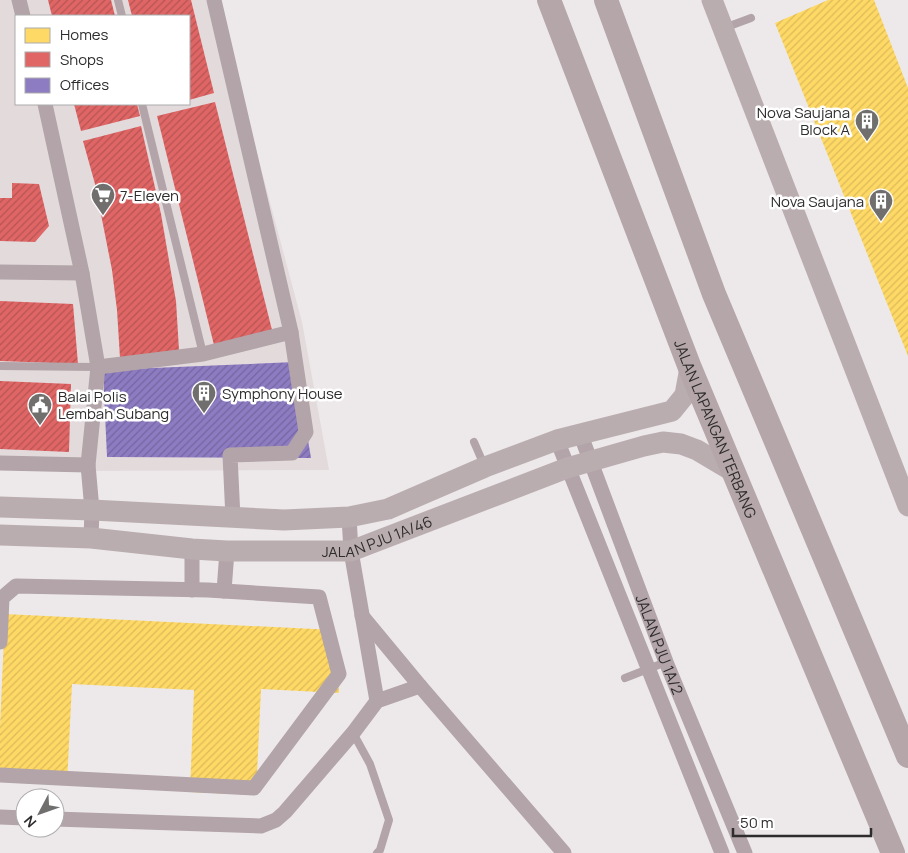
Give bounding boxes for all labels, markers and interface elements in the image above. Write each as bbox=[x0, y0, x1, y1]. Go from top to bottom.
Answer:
legend bbox=[15, 15, 190, 105]
text: Homes bbox=[60, 24, 109, 45]
text: Shops bbox=[60, 49, 104, 70]
text: Offices bbox=[60, 74, 109, 95]
place label: Nova Saujana Block A bbox=[757, 102, 850, 140]
building icon: Nova Saujana Block A bbox=[854, 108, 880, 142]
supermarket icon: 7-Eleven bbox=[90, 182, 116, 216]
place label: 7-Eleven bbox=[120, 185, 179, 206]
building icon: Nova Saujana bbox=[868, 188, 894, 222]
place label: Nova Saujana bbox=[771, 191, 864, 212]
street label: JALAN LAPANGAN TERBANG bbox=[670, 336, 762, 522]
building icon: Symphony House bbox=[191, 380, 217, 414]
place label: Symphony House bbox=[222, 383, 343, 404]
place label: Balai Polis Lembah Subang bbox=[58, 386, 169, 424]
public building icon: Balai Polis Lembah Subang bbox=[27, 392, 53, 426]
street label: JALAN PJU 1A/46 bbox=[322, 510, 435, 562]
street label: JALAN PJU 1A/2 bbox=[631, 591, 689, 698]
north arrow bbox=[15, 788, 65, 838]
scale bar bbox=[733, 806, 870, 838]
text: N bbox=[19, 812, 40, 832]
text: 50 m bbox=[740, 812, 774, 833]

